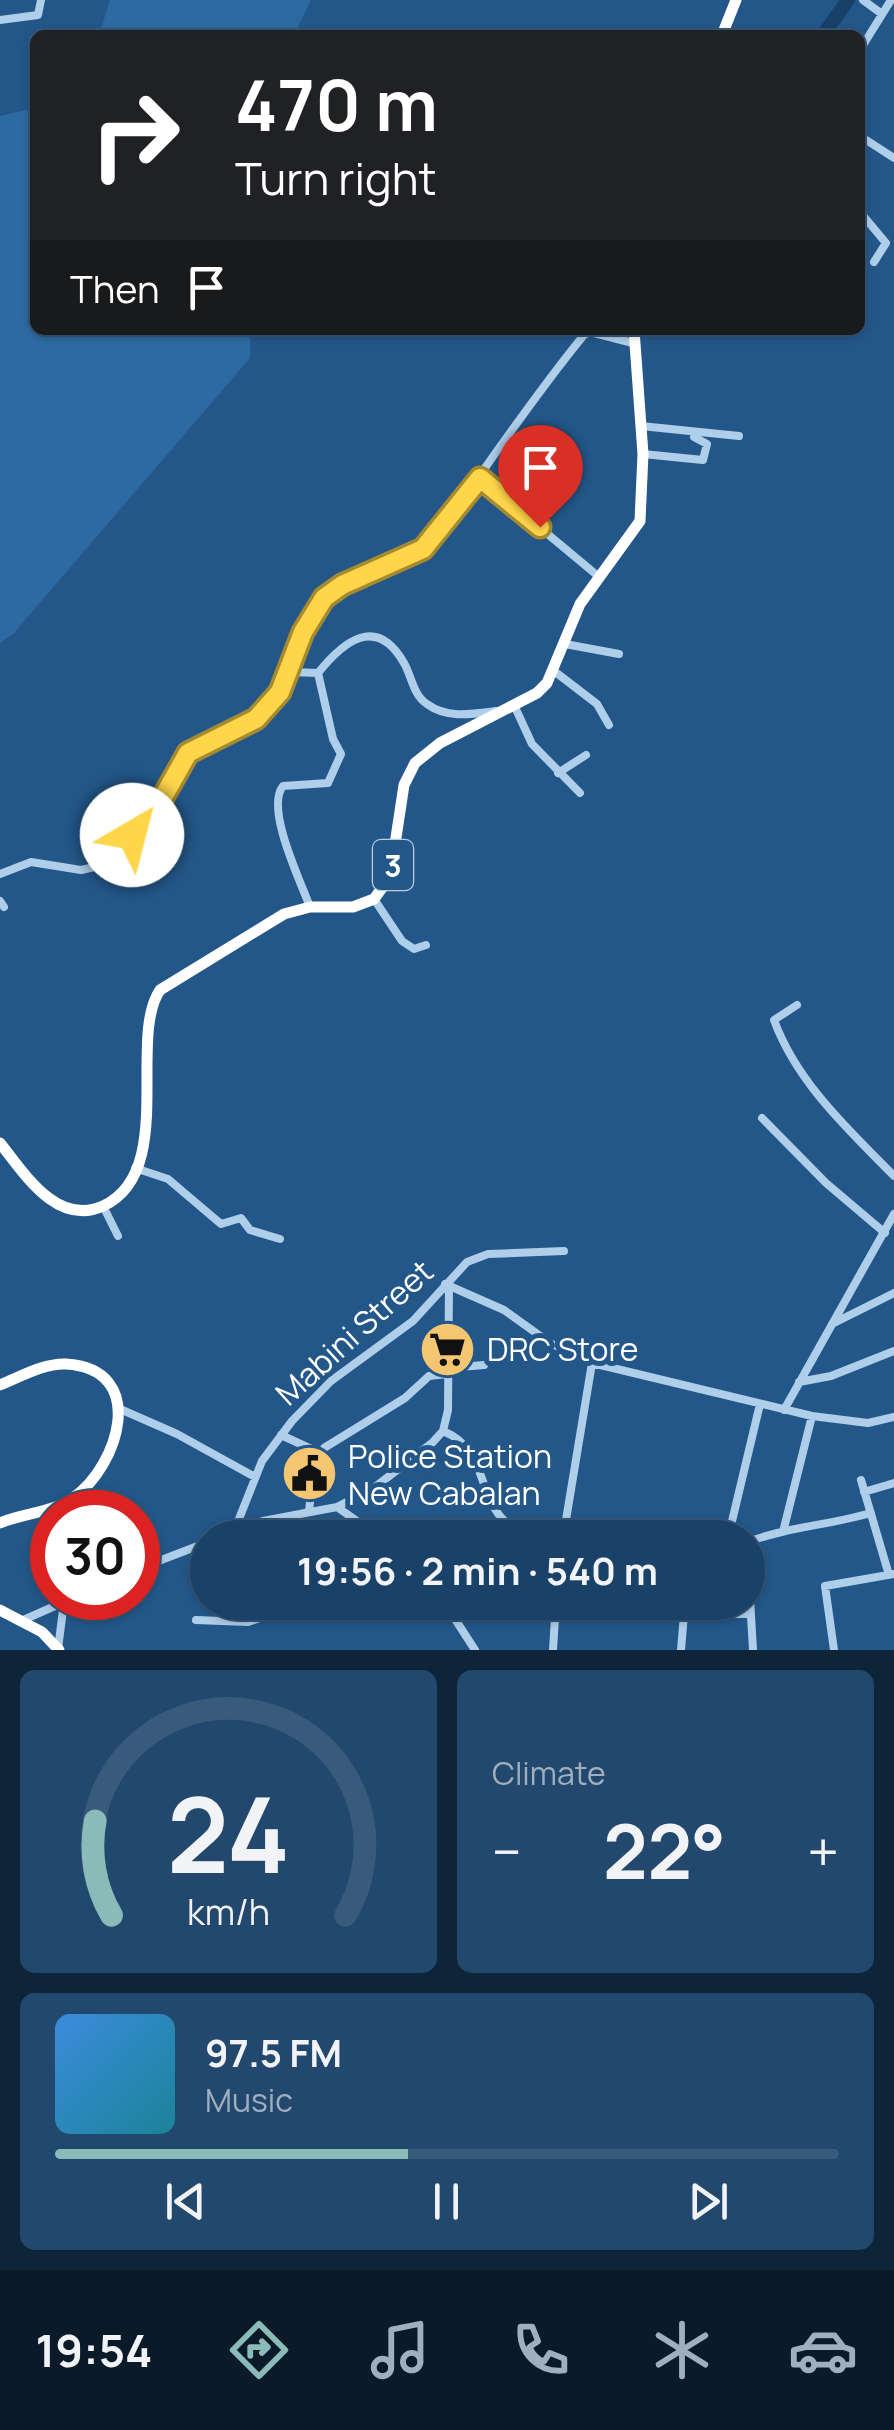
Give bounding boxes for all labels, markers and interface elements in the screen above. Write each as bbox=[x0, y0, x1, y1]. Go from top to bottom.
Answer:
text: 470 m bbox=[235, 56, 438, 152]
icon: right bbox=[70, 70, 200, 200]
text: Turn right bbox=[235, 147, 436, 209]
icon: arrive bbox=[179, 260, 234, 315]
text: Then bbox=[70, 262, 159, 314]
pin bbox=[498, 425, 583, 528]
icon: arrive bbox=[513, 440, 568, 495]
position arrow bbox=[80, 783, 184, 887]
road number: 3 bbox=[373, 840, 413, 890]
street label: Mabini Street bbox=[266, 1249, 442, 1415]
supermarket icon: DRC Store bbox=[418, 1319, 478, 1379]
place label: DRC Store bbox=[487, 1327, 638, 1371]
place label: Police Station New Cabalan bbox=[348, 1434, 552, 1515]
public building icon: Police Station New Cabalan bbox=[279, 1444, 339, 1504]
speed limit sign: 30 bbox=[30, 1490, 160, 1620]
text: 19:56 · 2 min · 540 m bbox=[297, 1544, 658, 1596]
text: Climate bbox=[492, 1751, 606, 1795]
text: 24 bbox=[167, 1762, 290, 1904]
text: 22° bbox=[603, 1799, 726, 1902]
text: − bbox=[492, 1813, 522, 1889]
text: + bbox=[807, 1813, 839, 1889]
text: km/h bbox=[187, 1887, 270, 1936]
text: 97.5 FM bbox=[205, 2026, 342, 2078]
text: Music bbox=[205, 2078, 293, 2122]
icon: previous bbox=[158, 2174, 213, 2229]
icon: pause bbox=[419, 2174, 474, 2229]
icon: next bbox=[681, 2174, 736, 2229]
icon: directions bbox=[224, 2315, 294, 2385]
icon: music bbox=[365, 2315, 435, 2385]
icon: phone bbox=[506, 2315, 576, 2385]
icon: climate bbox=[647, 2315, 717, 2385]
icon: car bbox=[788, 2315, 858, 2385]
text: 19:54 bbox=[36, 2319, 152, 2381]

